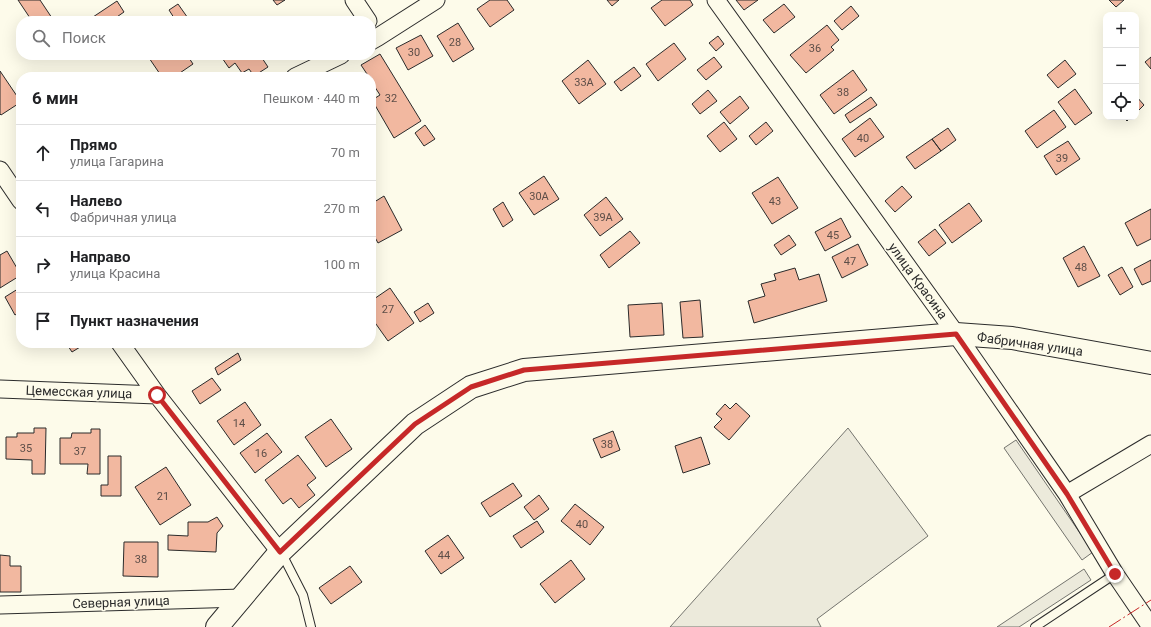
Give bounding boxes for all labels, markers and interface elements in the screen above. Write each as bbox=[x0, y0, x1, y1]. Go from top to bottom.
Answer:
map controls bbox=[1103, 12, 1139, 120]
button: + bbox=[1103, 12, 1139, 48]
search box bbox=[16, 16, 376, 60]
icon: search bbox=[30, 27, 52, 49]
text: Поиск bbox=[62, 29, 106, 47]
house number: 28 bbox=[449, 36, 461, 49]
house number: 36 bbox=[809, 42, 821, 55]
house number: 30 bbox=[408, 46, 420, 59]
button: − bbox=[1103, 48, 1139, 84]
house number: 33А bbox=[574, 76, 595, 89]
button: locate bbox=[1103, 84, 1139, 120]
house number: 38 bbox=[837, 86, 849, 99]
text: 6 мин bbox=[32, 88, 78, 108]
text: Пешком · 440 m bbox=[263, 91, 360, 106]
house number: 32 bbox=[385, 92, 397, 105]
house number: 40 bbox=[857, 132, 869, 145]
text: Прямо bbox=[70, 136, 117, 154]
icon: ahead bbox=[32, 142, 54, 164]
text: 70 m bbox=[331, 145, 360, 160]
house number: 39 bbox=[1056, 152, 1068, 165]
text: улица Гагарина bbox=[70, 154, 164, 169]
house number: 30А bbox=[529, 190, 550, 203]
text: Налево bbox=[70, 192, 122, 210]
house number: 43 bbox=[769, 195, 781, 208]
icon: left bbox=[32, 198, 54, 220]
text: 270 m bbox=[323, 201, 360, 216]
text: Фабричная улица bbox=[70, 210, 177, 225]
house number: 39А bbox=[593, 211, 614, 224]
house number: 45 bbox=[827, 229, 839, 242]
street label: улица Красина bbox=[885, 240, 951, 322]
text: Направо bbox=[70, 248, 131, 266]
icon: right bbox=[32, 254, 54, 276]
house number: 47 bbox=[844, 255, 856, 268]
text: 100 m bbox=[323, 257, 360, 272]
house number: 48 bbox=[1075, 261, 1087, 274]
text: улица Красина bbox=[70, 266, 160, 281]
house number: 27 bbox=[382, 303, 394, 316]
icon: arrive bbox=[32, 310, 54, 332]
text: Пункт назначения bbox=[70, 312, 199, 330]
street label: Фабричная улица bbox=[976, 329, 1084, 359]
street label: Цемесская улица bbox=[25, 383, 133, 401]
route start bbox=[148, 386, 166, 404]
house number: 14 bbox=[233, 417, 245, 430]
house number: 38 bbox=[601, 438, 613, 451]
house number: 35 bbox=[20, 442, 32, 455]
house number: 37 bbox=[74, 445, 86, 458]
house number: 16 bbox=[255, 447, 267, 460]
house number: 21 bbox=[157, 490, 169, 503]
house number: 40 bbox=[576, 518, 588, 531]
house number: 44 bbox=[438, 549, 450, 562]
house number: 38 bbox=[135, 553, 147, 566]
route end bbox=[1106, 565, 1124, 583]
street label: Северная улица bbox=[72, 593, 170, 611]

